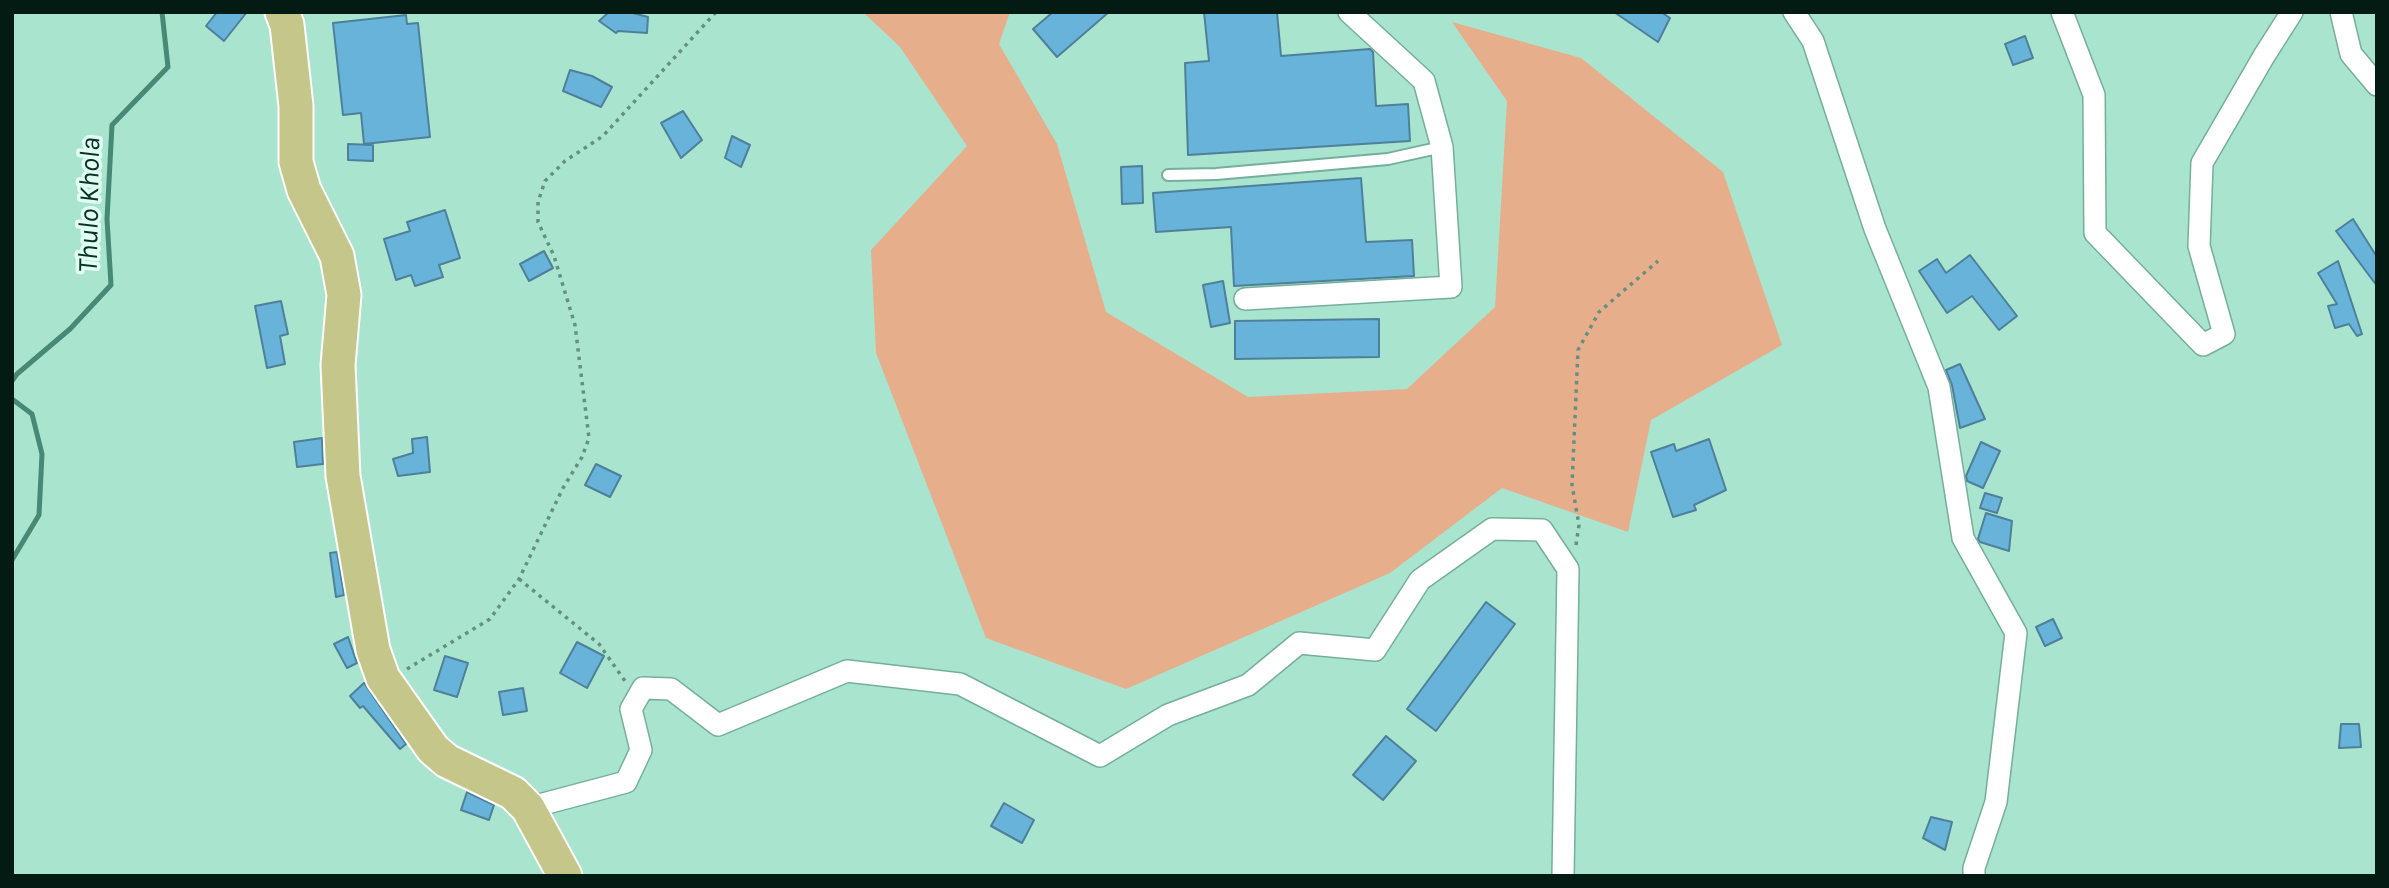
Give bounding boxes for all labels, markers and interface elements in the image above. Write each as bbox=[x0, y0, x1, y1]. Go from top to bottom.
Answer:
water label: Thulo Khola bbox=[72, 137, 108, 273]

